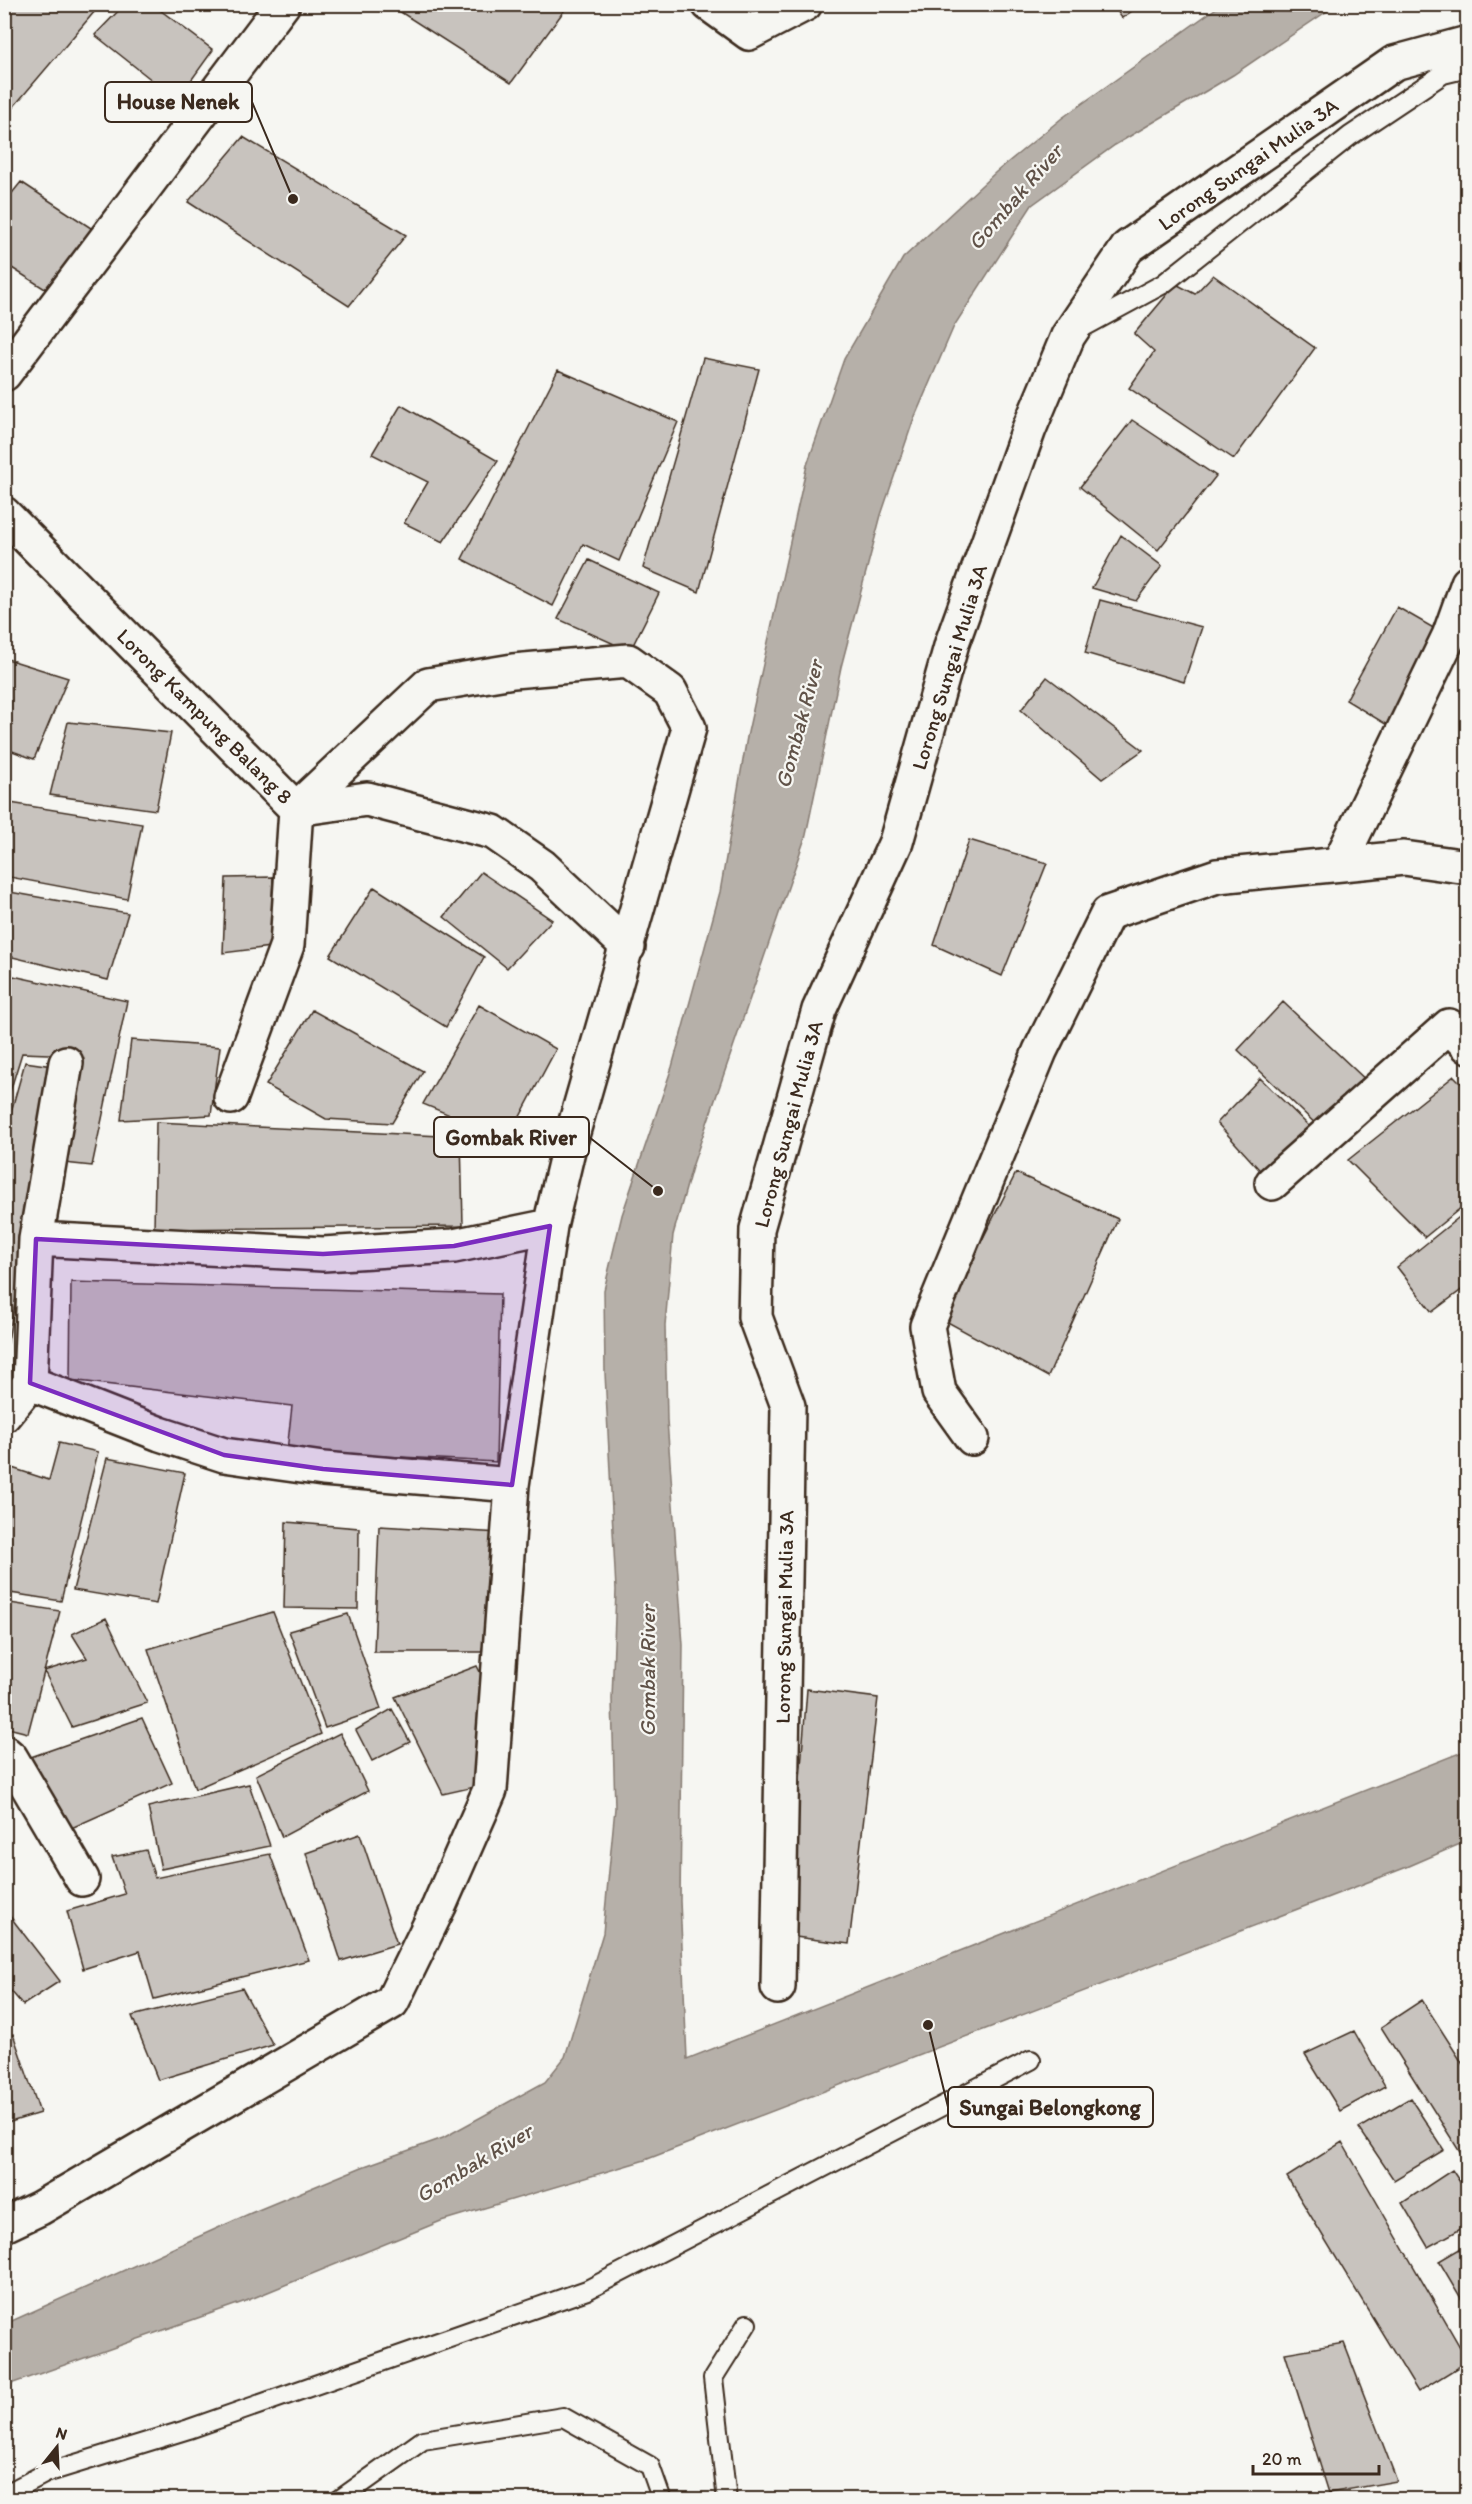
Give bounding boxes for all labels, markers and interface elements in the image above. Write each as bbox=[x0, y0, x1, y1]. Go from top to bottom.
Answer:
callout: House Nenek bbox=[105, 82, 252, 122]
text: House Nenek bbox=[117, 88, 240, 115]
street label: Lorong Sungai Mulia 3A bbox=[1153, 92, 1343, 235]
water label: Gombak River bbox=[962, 137, 1070, 255]
street label: Lorong Sungai Mulia 3A bbox=[906, 561, 992, 773]
street label: Lorong Kampung Balang 8 bbox=[112, 623, 298, 809]
water label: Gombak River bbox=[769, 654, 830, 791]
street label: Lorong Sungai Mulia 3A bbox=[748, 1017, 828, 1230]
callout: Gombak River bbox=[434, 1117, 589, 1157]
text: Gombak River bbox=[445, 1124, 577, 1151]
street label: Lorong Sungai Mulia 3A bbox=[770, 1509, 798, 1724]
water label: Gombak River bbox=[634, 1603, 661, 1737]
callout: Sungai Belongkong bbox=[948, 2087, 1153, 2127]
text: Sungai Belongkong bbox=[959, 2094, 1142, 2121]
water label: Gombak River bbox=[411, 2116, 540, 2208]
north arrow bbox=[27, 2417, 87, 2477]
text: N bbox=[53, 2423, 70, 2444]
scale bar bbox=[1253, 2438, 1379, 2476]
text: 20 m bbox=[1262, 2448, 1302, 2470]

